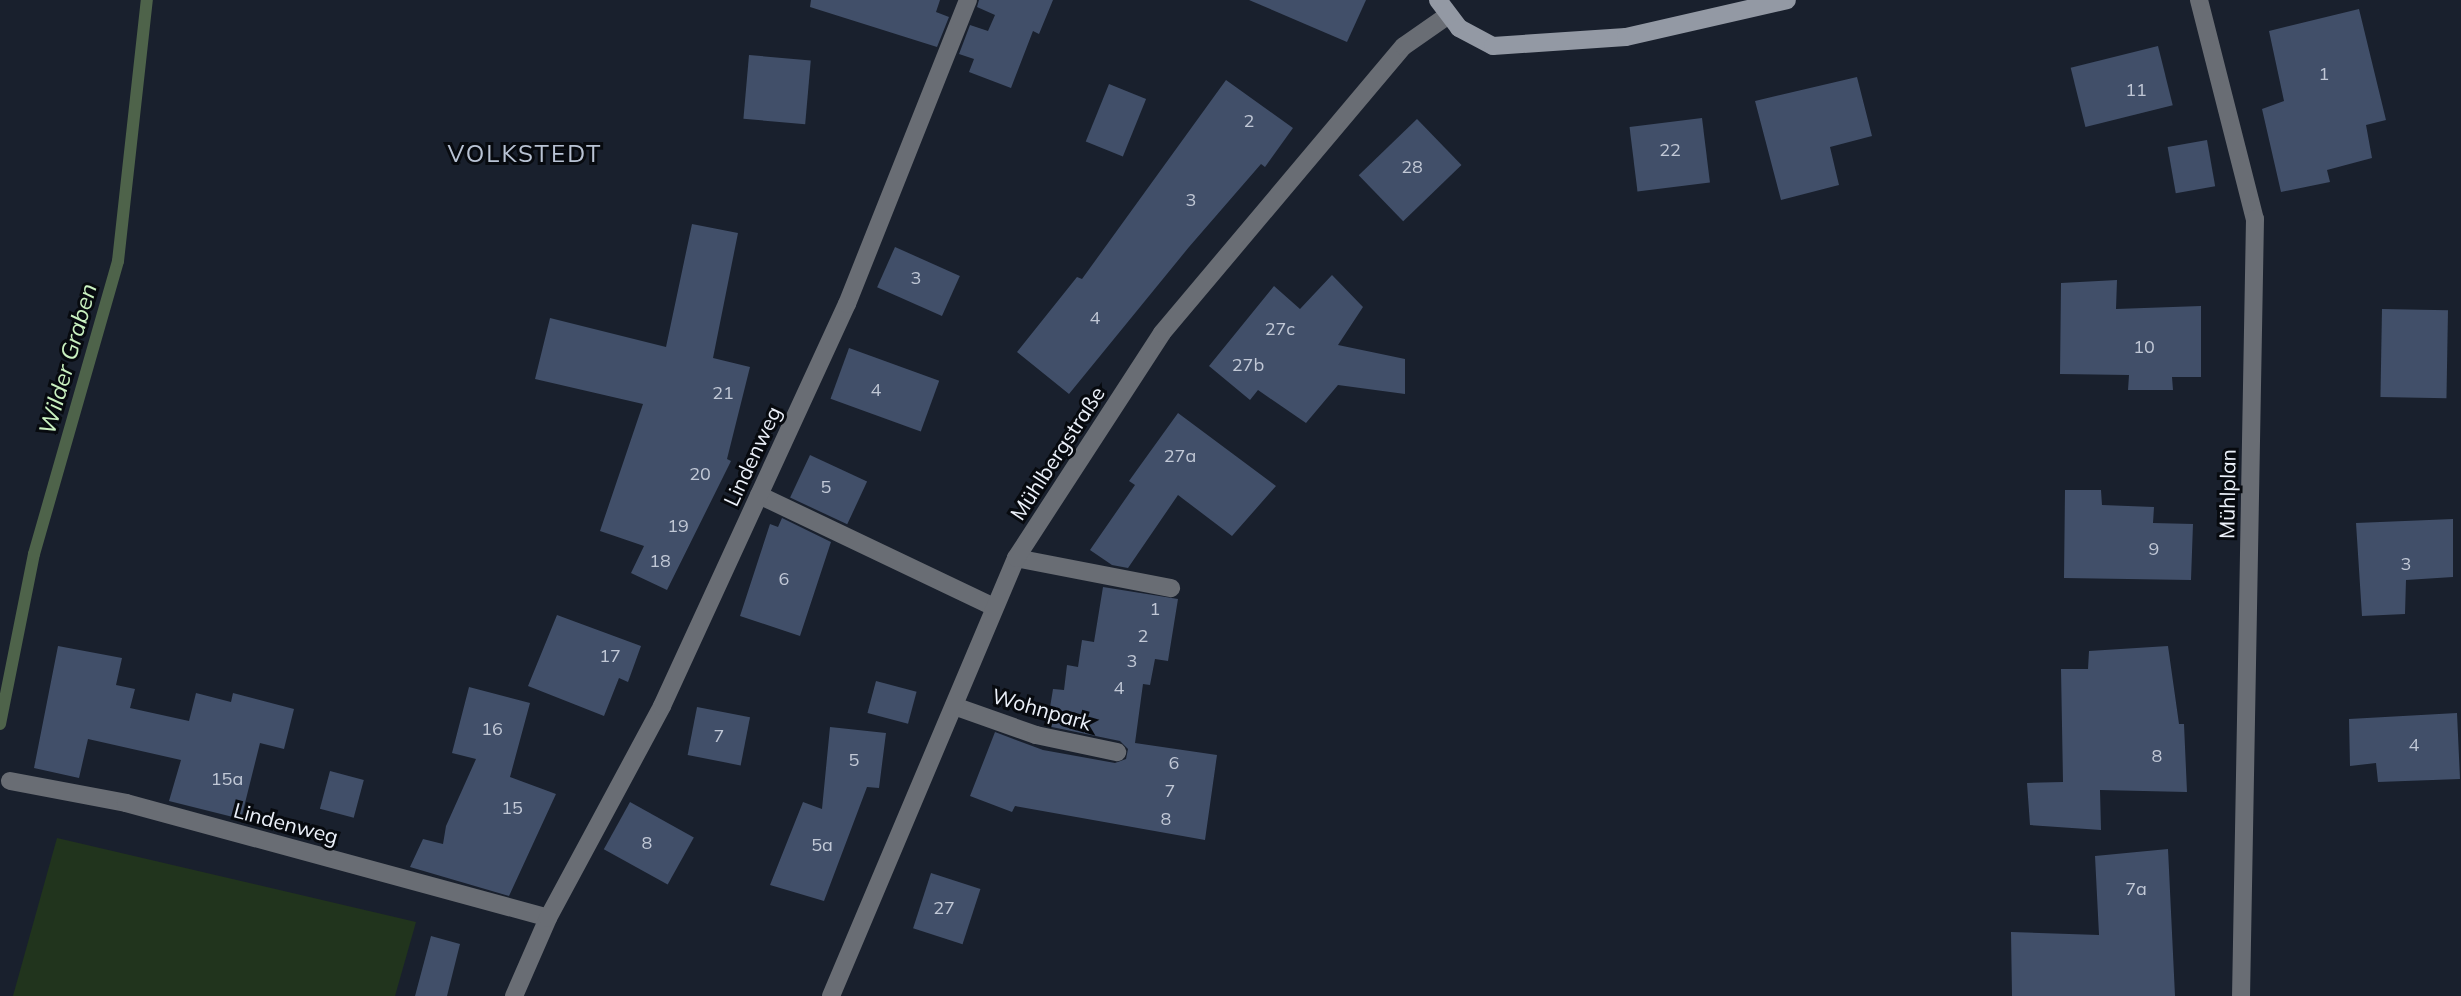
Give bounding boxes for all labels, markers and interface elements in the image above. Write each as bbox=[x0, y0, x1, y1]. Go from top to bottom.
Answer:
house number: 1 bbox=[2319, 63, 2329, 85]
house number: 11 bbox=[2125, 79, 2147, 101]
house number: 2 bbox=[1244, 110, 1254, 132]
house number: 22 bbox=[1659, 139, 1681, 161]
district label: VOLKSTEDT bbox=[449, 140, 601, 168]
house number: 28 bbox=[1401, 156, 1423, 178]
house number: 3 bbox=[1186, 189, 1196, 211]
house number: 3 bbox=[911, 267, 921, 289]
water label: Wilder Graben bbox=[33, 280, 103, 438]
house number: 4 bbox=[1090, 307, 1100, 329]
house number: 27c bbox=[1265, 318, 1295, 340]
house number: 10 bbox=[2133, 336, 2155, 358]
house number: 27b bbox=[1232, 354, 1264, 376]
house number: 4 bbox=[871, 379, 881, 401]
house number: 21 bbox=[712, 382, 734, 404]
street label: Mühlbergstraße bbox=[1004, 382, 1110, 524]
street label: Lindenweg bbox=[718, 402, 786, 510]
house number: 27a bbox=[1164, 445, 1196, 467]
street label: Mühlplan bbox=[2214, 449, 2240, 539]
house number: 20 bbox=[689, 463, 711, 485]
house number: 5 bbox=[821, 476, 831, 498]
house number: 19 bbox=[667, 515, 689, 537]
house number: 9 bbox=[2149, 538, 2159, 560]
house number: 18 bbox=[649, 550, 671, 572]
house number: 3 bbox=[2401, 553, 2411, 575]
house number: 6 bbox=[779, 568, 789, 590]
house number: 1 bbox=[1150, 598, 1160, 620]
house number: 2 bbox=[1138, 625, 1148, 647]
house number: 17 bbox=[599, 645, 621, 667]
house number: 3 bbox=[1127, 650, 1137, 672]
house number: 4 bbox=[1114, 677, 1124, 699]
street label: Wohnpark bbox=[989, 683, 1095, 735]
house number: 16 bbox=[481, 718, 503, 740]
house number: 7 bbox=[714, 725, 724, 747]
house number: 4 bbox=[2409, 734, 2419, 756]
house number: 8 bbox=[2152, 745, 2162, 767]
house number: 5 bbox=[849, 749, 859, 771]
house number: 6 bbox=[1169, 752, 1179, 774]
house number: 15a bbox=[211, 768, 243, 790]
house number: 7 bbox=[1165, 780, 1175, 802]
street label: Lindenweg bbox=[231, 797, 341, 849]
house number: 15 bbox=[501, 797, 523, 819]
house number: 8 bbox=[1161, 808, 1171, 830]
house number: 8 bbox=[642, 832, 652, 854]
house number: 5a bbox=[811, 834, 833, 856]
house number: 7a bbox=[2125, 878, 2147, 900]
house number: 27 bbox=[933, 897, 955, 919]

